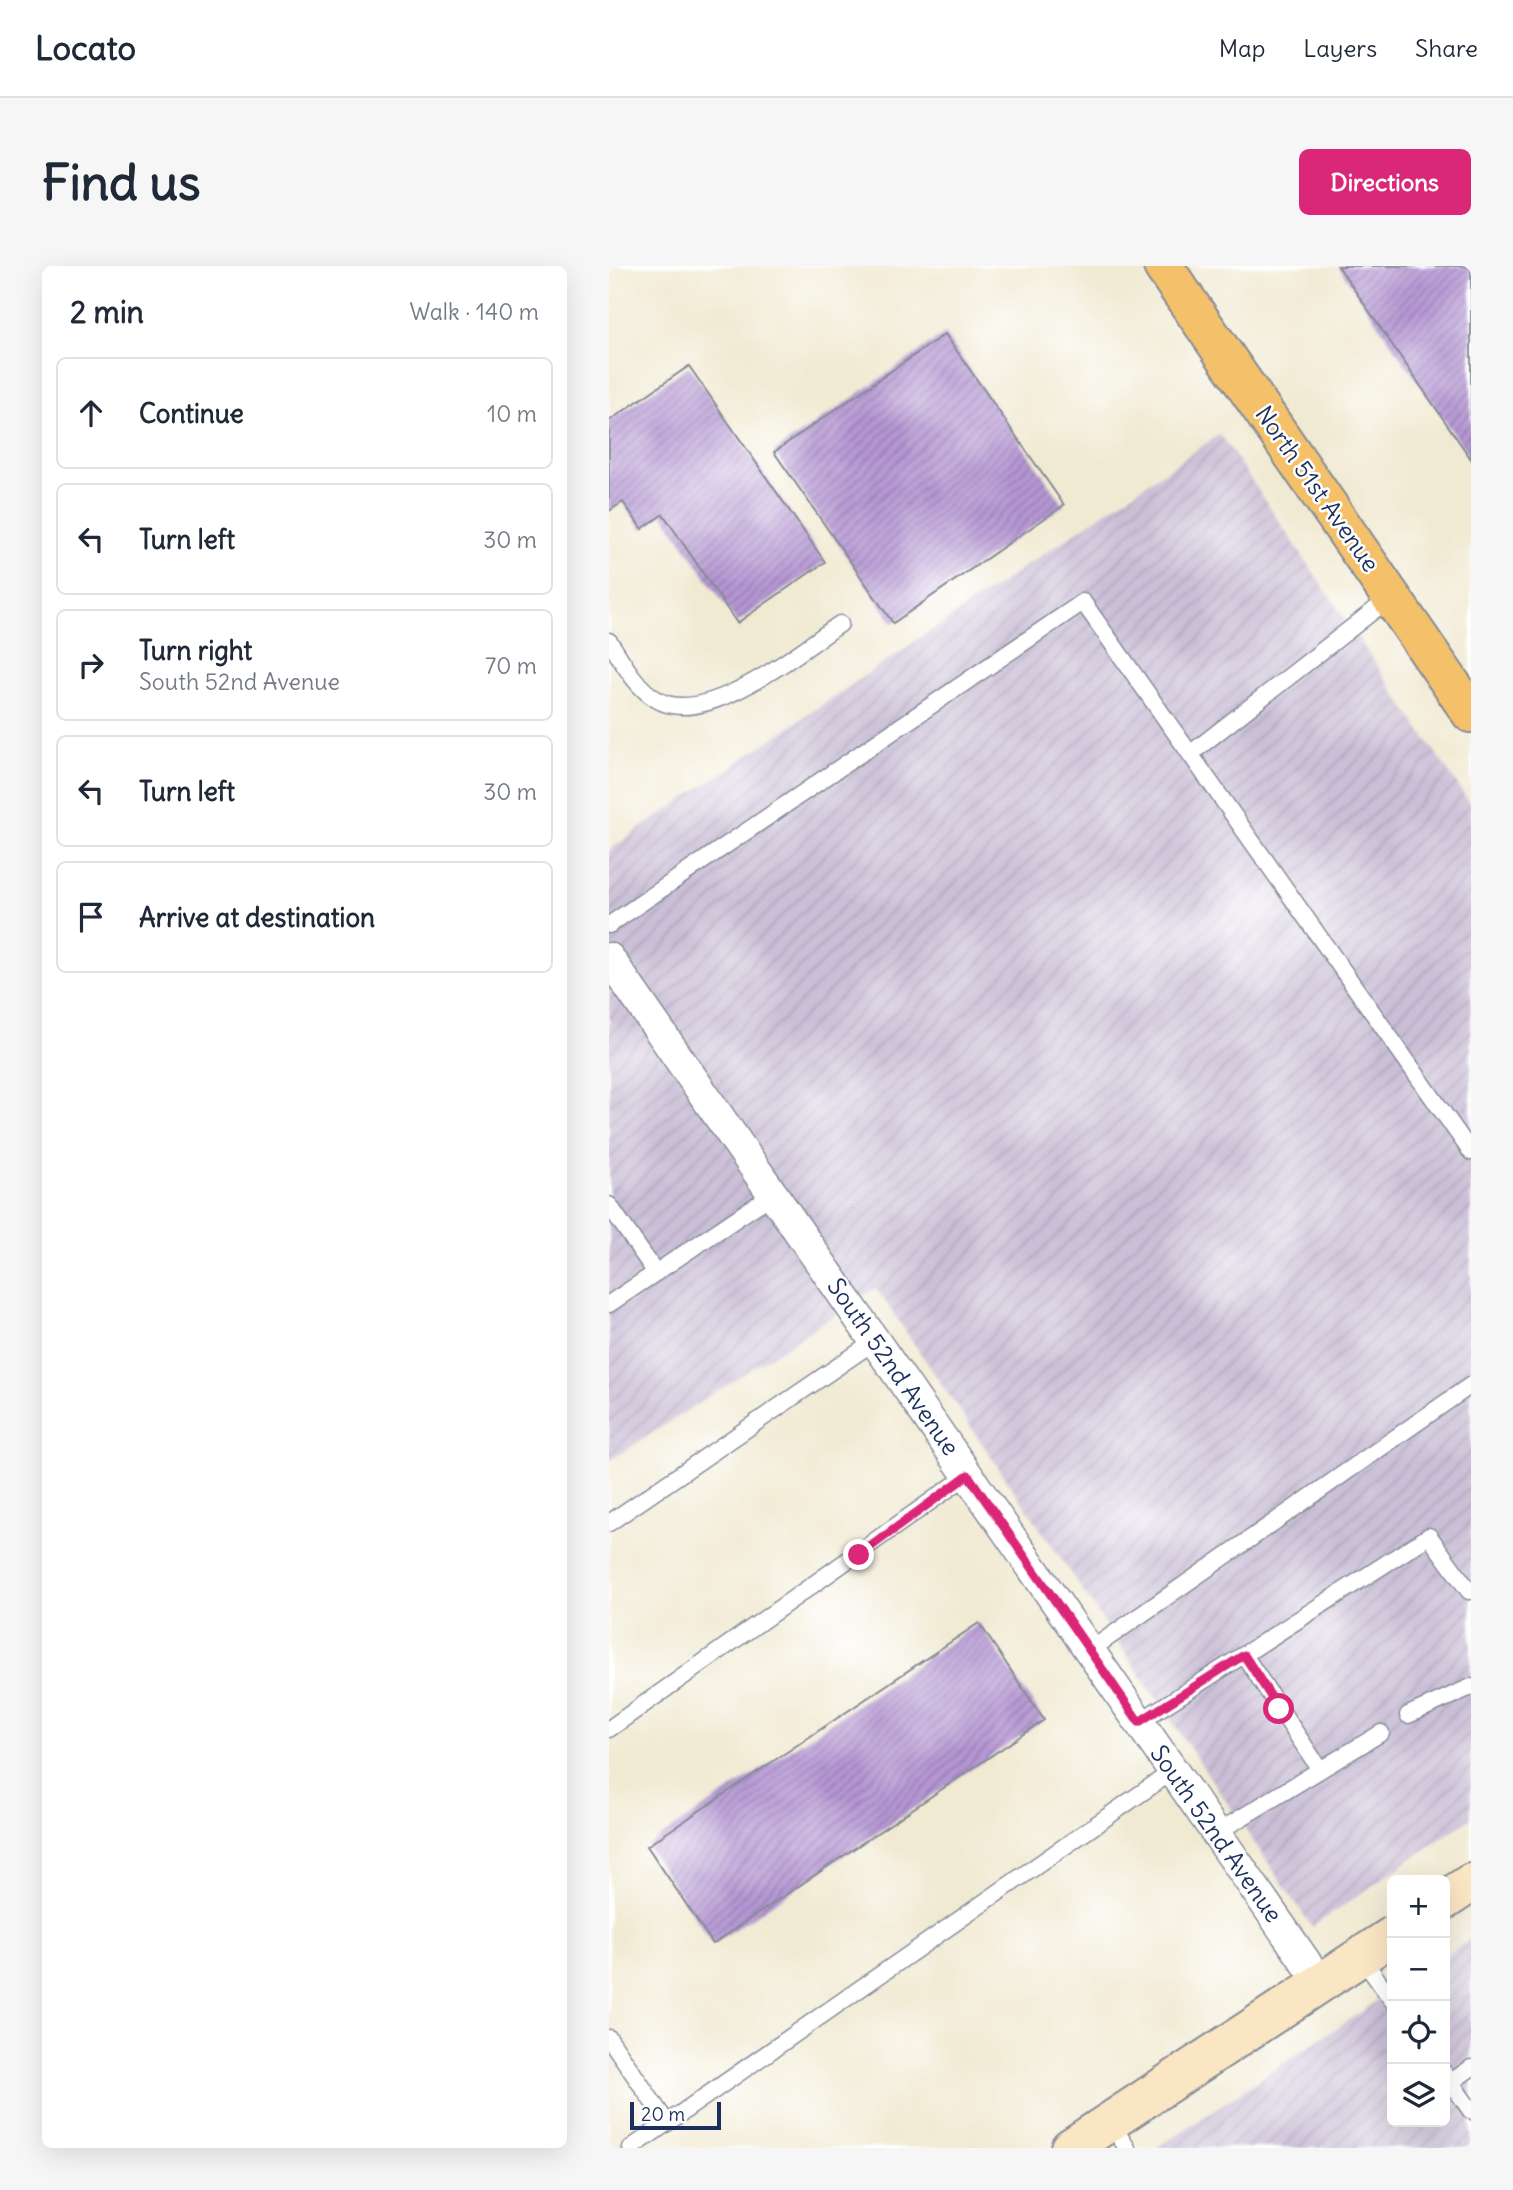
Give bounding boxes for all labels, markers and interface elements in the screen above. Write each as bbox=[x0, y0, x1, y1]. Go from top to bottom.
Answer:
text: Locato bbox=[35, 27, 136, 69]
text: Map bbox=[1219, 33, 1265, 63]
text: Layers bbox=[1303, 33, 1377, 63]
text: Share bbox=[1415, 33, 1478, 63]
button: Directions bbox=[1299, 149, 1471, 215]
text: Find us bbox=[42, 152, 200, 213]
text: 2 min bbox=[70, 293, 144, 331]
text: Walk · 140 m bbox=[410, 297, 539, 326]
icon: ahead bbox=[72, 394, 110, 432]
text: Continue bbox=[139, 397, 244, 430]
text: 10 m bbox=[487, 399, 537, 428]
street label: North 51st Avenue bbox=[1249, 400, 1386, 577]
icon: left bbox=[72, 520, 110, 558]
text: Turn left bbox=[139, 523, 235, 556]
text: 30 m bbox=[483, 525, 537, 554]
text: Turn right bbox=[139, 634, 252, 667]
icon: right bbox=[72, 646, 110, 684]
text: 70 m bbox=[485, 651, 537, 680]
text: South 52nd Avenue bbox=[139, 667, 340, 696]
icon: left bbox=[72, 772, 110, 810]
text: Turn left bbox=[139, 775, 235, 808]
text: 30 m bbox=[483, 777, 537, 806]
icon: arrive bbox=[72, 898, 110, 936]
text: Arrive at destination bbox=[139, 901, 375, 934]
street label: South 52nd Avenue bbox=[821, 1272, 966, 1461]
route end bbox=[843, 1539, 874, 1570]
route start bbox=[1263, 1693, 1294, 1724]
street label: South 52nd Avenue bbox=[1144, 1739, 1289, 1928]
map controls bbox=[1387, 1875, 1450, 2127]
button: + bbox=[1387, 1875, 1450, 1938]
button: − bbox=[1387, 1938, 1450, 2001]
button: locate bbox=[1387, 2001, 1450, 2064]
button: layers bbox=[1387, 2064, 1450, 2127]
scale bar bbox=[630, 2099, 721, 2131]
text: 20 m bbox=[641, 2102, 685, 2126]

